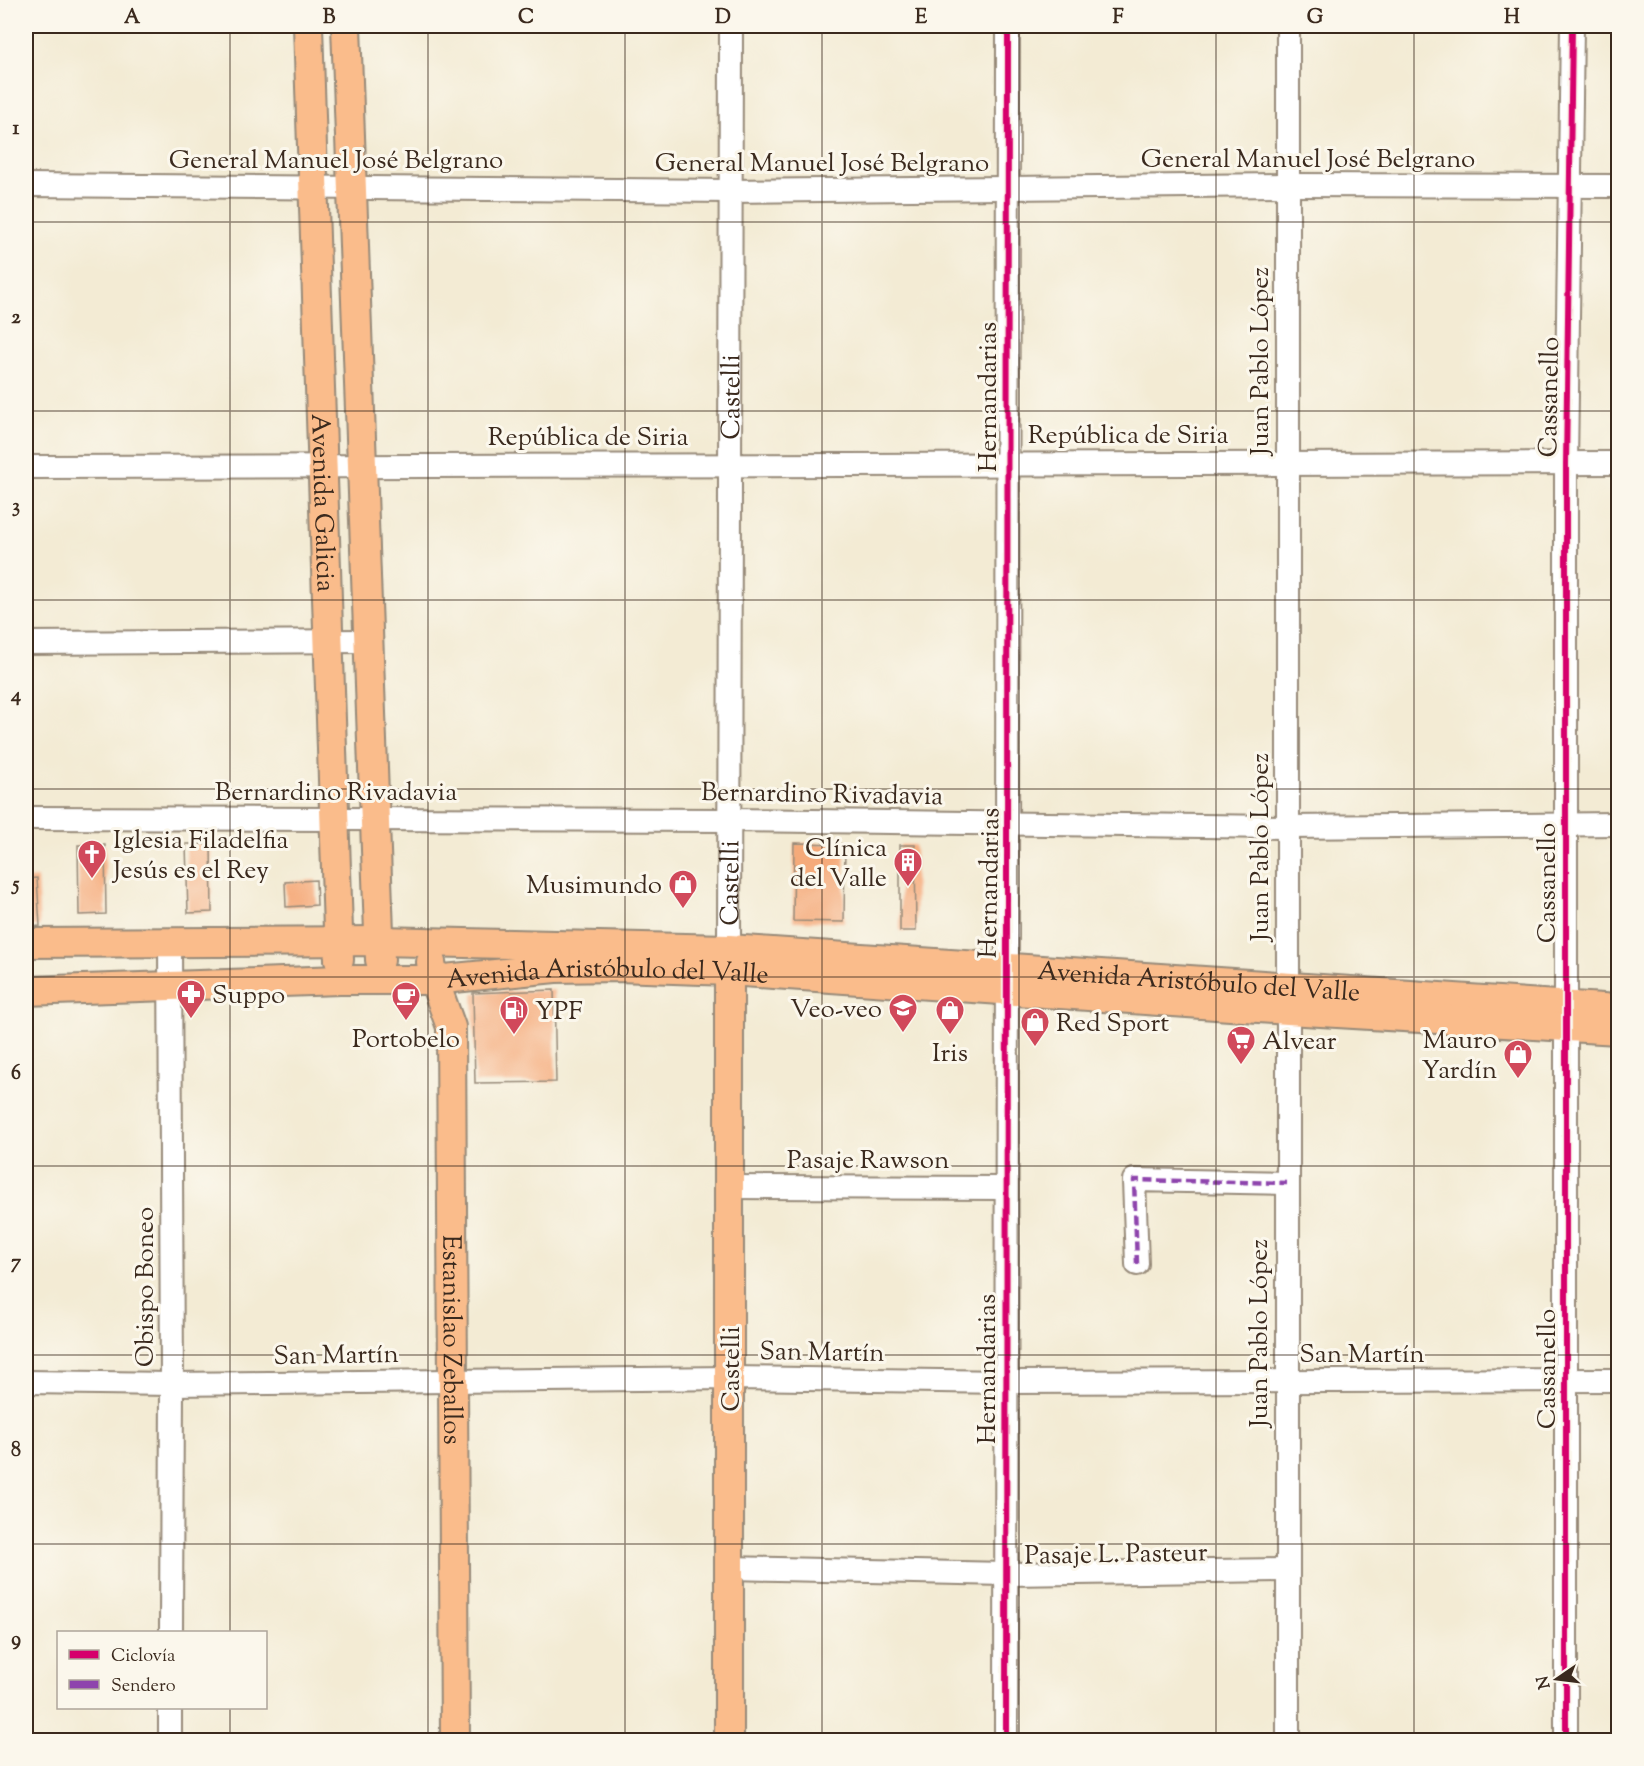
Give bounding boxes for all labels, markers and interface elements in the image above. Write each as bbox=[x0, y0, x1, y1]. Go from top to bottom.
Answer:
text: A bbox=[124, 4, 141, 33]
text: B bbox=[323, 4, 336, 33]
text: C bbox=[518, 4, 534, 33]
text: D bbox=[715, 4, 731, 33]
text: E bbox=[915, 4, 928, 33]
text: F bbox=[1112, 4, 1124, 33]
text: G bbox=[1307, 4, 1324, 33]
text: H bbox=[1504, 4, 1520, 33]
text: 1 bbox=[13, 115, 20, 144]
street label: General Manuel José Belgrano bbox=[1141, 142, 1475, 179]
street label: General Manuel José Belgrano bbox=[169, 143, 503, 180]
street label: General Manuel José Belgrano bbox=[655, 146, 989, 183]
street label: Juan Pablo López bbox=[1243, 267, 1280, 457]
text: 2 bbox=[11, 304, 21, 333]
street label: Hernandarias bbox=[971, 322, 1008, 472]
street label: Cassanello bbox=[1531, 336, 1570, 458]
street label: Castelli bbox=[714, 354, 751, 440]
street label: Avenida Galicia bbox=[300, 413, 343, 593]
street label: República de Siria bbox=[1028, 418, 1228, 455]
street label: República de Siria bbox=[488, 420, 688, 457]
text: 3 bbox=[12, 493, 20, 522]
text: 4 bbox=[10, 682, 21, 711]
street label: Juan Pablo López bbox=[1243, 753, 1280, 943]
street label: Bernardino Rivadavia bbox=[215, 775, 457, 812]
street label: Bernardino Rivadavia bbox=[700, 775, 943, 816]
street label: Hernandarias bbox=[971, 807, 1010, 959]
place label: Iglesia Filadelfia Jesús es el Rey bbox=[111, 823, 289, 890]
street label: Cassanello bbox=[1530, 823, 1567, 943]
place label: Clínica del Valle bbox=[790, 831, 887, 898]
church icon: Iglesia Filadelfia Jesús es el Rey bbox=[76, 838, 108, 880]
street label: Castelli bbox=[713, 840, 750, 926]
building icon: Clínica del Valle bbox=[892, 846, 924, 888]
place label: Musimundo bbox=[526, 868, 662, 905]
shop icon: Musimundo bbox=[667, 868, 699, 910]
text: 5 bbox=[11, 871, 20, 900]
street label: Avenida Aristóbulo del Valle bbox=[444, 951, 770, 1000]
street label: Avenida Aristóbulo del Valle bbox=[1036, 954, 1361, 1013]
pharmacy icon: Suppo bbox=[175, 978, 207, 1020]
place label: Suppo bbox=[212, 978, 285, 1015]
cafe icon: Portobelo bbox=[390, 980, 422, 1022]
place label: Veo-veo bbox=[790, 992, 882, 1029]
school or university icon: Veo-veo bbox=[887, 992, 919, 1034]
fuel station icon: YPF bbox=[498, 994, 530, 1036]
place label: YPF bbox=[535, 994, 583, 1031]
shop icon: Iris bbox=[934, 994, 966, 1036]
shop icon: Red Sport bbox=[1019, 1006, 1051, 1048]
place label: Red Sport bbox=[1056, 1006, 1169, 1043]
place label: Portobelo bbox=[352, 1022, 460, 1059]
place label: Mauro Yardín bbox=[1421, 1023, 1497, 1090]
supermarket icon: Alvear bbox=[1225, 1024, 1257, 1066]
place label: Alvear bbox=[1262, 1024, 1337, 1061]
place label: Iris bbox=[932, 1036, 968, 1073]
shop icon: Mauro Yardín bbox=[1502, 1038, 1534, 1080]
text: 6 bbox=[11, 1060, 21, 1089]
street label: Pasaje Rawson bbox=[787, 1143, 949, 1180]
street label: Obispo Boneo bbox=[128, 1207, 165, 1367]
street label: Estanislao Zeballos bbox=[431, 1235, 469, 1445]
street label: Juan Pablo López bbox=[1242, 1239, 1279, 1429]
text: 7 bbox=[11, 1249, 22, 1278]
street label: Hernandarias bbox=[970, 1294, 1007, 1444]
street label: Cassanello bbox=[1530, 1309, 1567, 1429]
street label: Castelli bbox=[714, 1326, 751, 1412]
street label: San Martín bbox=[759, 1334, 885, 1373]
street label: San Martín bbox=[273, 1337, 399, 1376]
street label: San Martín bbox=[1299, 1337, 1425, 1374]
text: 8 bbox=[11, 1437, 21, 1466]
street label: Pasaje L. Pasteur bbox=[1024, 1535, 1208, 1576]
text: 9 bbox=[11, 1626, 21, 1655]
legend bbox=[57, 1631, 267, 1709]
text: Ciclovía bbox=[111, 1644, 175, 1670]
north arrow bbox=[1527, 1649, 1587, 1709]
text: N bbox=[1532, 1673, 1558, 1691]
text: Sendero bbox=[111, 1674, 176, 1700]

